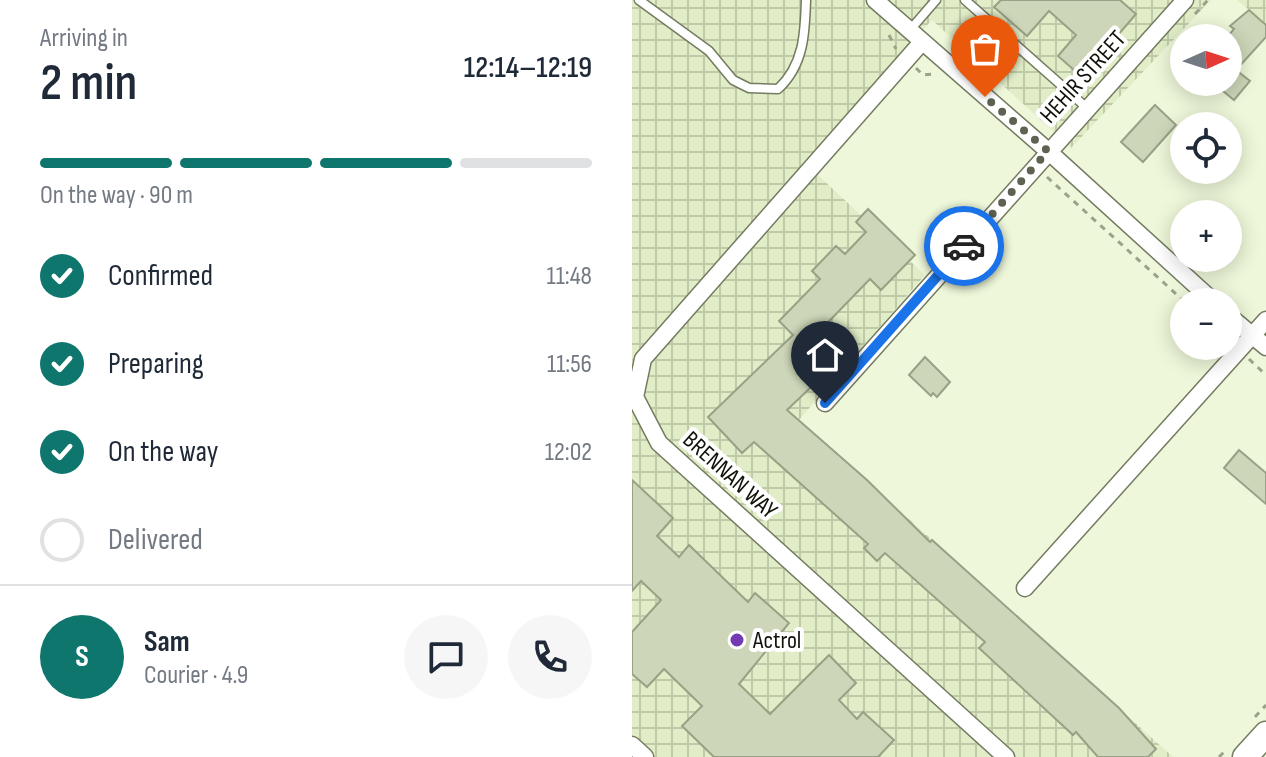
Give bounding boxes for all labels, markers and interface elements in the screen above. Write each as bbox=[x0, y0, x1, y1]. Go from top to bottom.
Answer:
pin bbox=[951, 15, 1019, 97]
text: Arriving in bbox=[40, 23, 128, 54]
north arrow bbox=[1170, 24, 1242, 96]
map controls bbox=[1170, 24, 1242, 360]
street label: HEHIR STREET bbox=[1034, 25, 1132, 129]
icon: bag bbox=[963, 27, 1007, 71]
text: 12:14–12:19 bbox=[464, 50, 592, 86]
text: 2 min bbox=[40, 52, 137, 115]
button: locate bbox=[1170, 112, 1242, 184]
text: On the way · 90 m bbox=[40, 180, 193, 211]
button: + bbox=[1170, 200, 1242, 272]
courier bbox=[924, 206, 1004, 286]
icon: car bbox=[942, 224, 986, 268]
icon: check bbox=[40, 254, 84, 298]
text: Confirmed bbox=[108, 258, 213, 294]
text: 11:48 bbox=[547, 261, 592, 292]
button: − bbox=[1170, 288, 1242, 360]
pin bbox=[791, 321, 859, 403]
icon: home bbox=[803, 333, 847, 377]
icon: check bbox=[40, 342, 84, 386]
text: Preparing bbox=[108, 346, 204, 382]
text: 11:56 bbox=[547, 349, 592, 380]
street label: BRENNAN WAY bbox=[677, 425, 783, 525]
icon: check bbox=[40, 430, 84, 474]
text: On the way bbox=[108, 434, 218, 470]
text: 12:02 bbox=[545, 437, 592, 468]
text: Delivered bbox=[108, 522, 203, 558]
button: chat bbox=[404, 615, 488, 699]
button: phone bbox=[508, 615, 592, 699]
text: Sam bbox=[144, 624, 190, 660]
place label: Actrol bbox=[752, 626, 801, 655]
marker: Actrol bbox=[728, 631, 746, 649]
text: S bbox=[75, 639, 89, 675]
text: Courier · 4.9 bbox=[144, 660, 248, 691]

